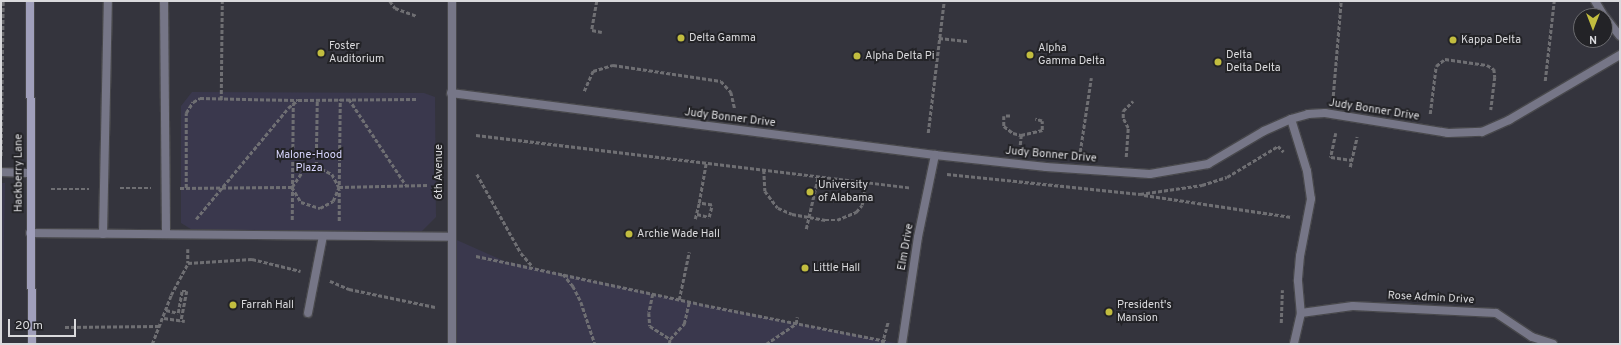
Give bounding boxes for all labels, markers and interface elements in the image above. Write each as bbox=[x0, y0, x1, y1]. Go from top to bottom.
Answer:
north arrow bbox=[1573, 8, 1613, 48]
place label: Delta Gamma bbox=[689, 31, 756, 45]
text: N bbox=[1589, 32, 1597, 46]
marker: Delta Gamma bbox=[676, 33, 686, 43]
place label: Kappa Delta bbox=[1461, 33, 1521, 47]
marker: Kappa Delta bbox=[1448, 35, 1458, 45]
place label: Foster Auditorium bbox=[329, 40, 384, 66]
place label: Alpha Gamma Delta bbox=[1038, 42, 1105, 68]
marker: Foster Auditorium bbox=[316, 48, 326, 58]
place label: Alpha Delta Pi bbox=[865, 49, 935, 63]
place label: Delta Delta Delta bbox=[1226, 49, 1281, 75]
marker: Alpha Gamma Delta bbox=[1025, 50, 1035, 60]
marker: Alpha Delta Pi bbox=[852, 51, 862, 61]
marker: Delta Delta Delta bbox=[1213, 57, 1223, 67]
street label: Judy Bonner Drive bbox=[1328, 96, 1420, 124]
street label: Judy Bonner Drive bbox=[684, 106, 776, 130]
street label: Hackberry Lane bbox=[12, 134, 26, 212]
street label: 6th Avenue bbox=[432, 144, 446, 200]
street label: Judy Bonner Drive bbox=[1005, 144, 1097, 166]
park label: Malone-Hood Plaza bbox=[276, 149, 342, 175]
place label: University of Alabama bbox=[818, 179, 874, 205]
marker: University of Alabama bbox=[805, 187, 815, 197]
street label: Elm Drive bbox=[895, 222, 917, 272]
place label: Archie Wade Hall bbox=[637, 227, 720, 241]
marker: Archie Wade Hall bbox=[624, 229, 634, 239]
place label: Little Hall bbox=[813, 261, 860, 275]
marker: Little Hall bbox=[800, 263, 810, 273]
street label: Rose Admin Drive bbox=[1387, 289, 1475, 307]
place label: Farrah Hall bbox=[241, 298, 294, 312]
place label: President's Mansion bbox=[1117, 299, 1172, 325]
marker: Farrah Hall bbox=[228, 300, 238, 310]
marker: President's Mansion bbox=[1104, 307, 1114, 317]
scale bar bbox=[10, 311, 78, 337]
text: 20 m bbox=[15, 318, 43, 334]

